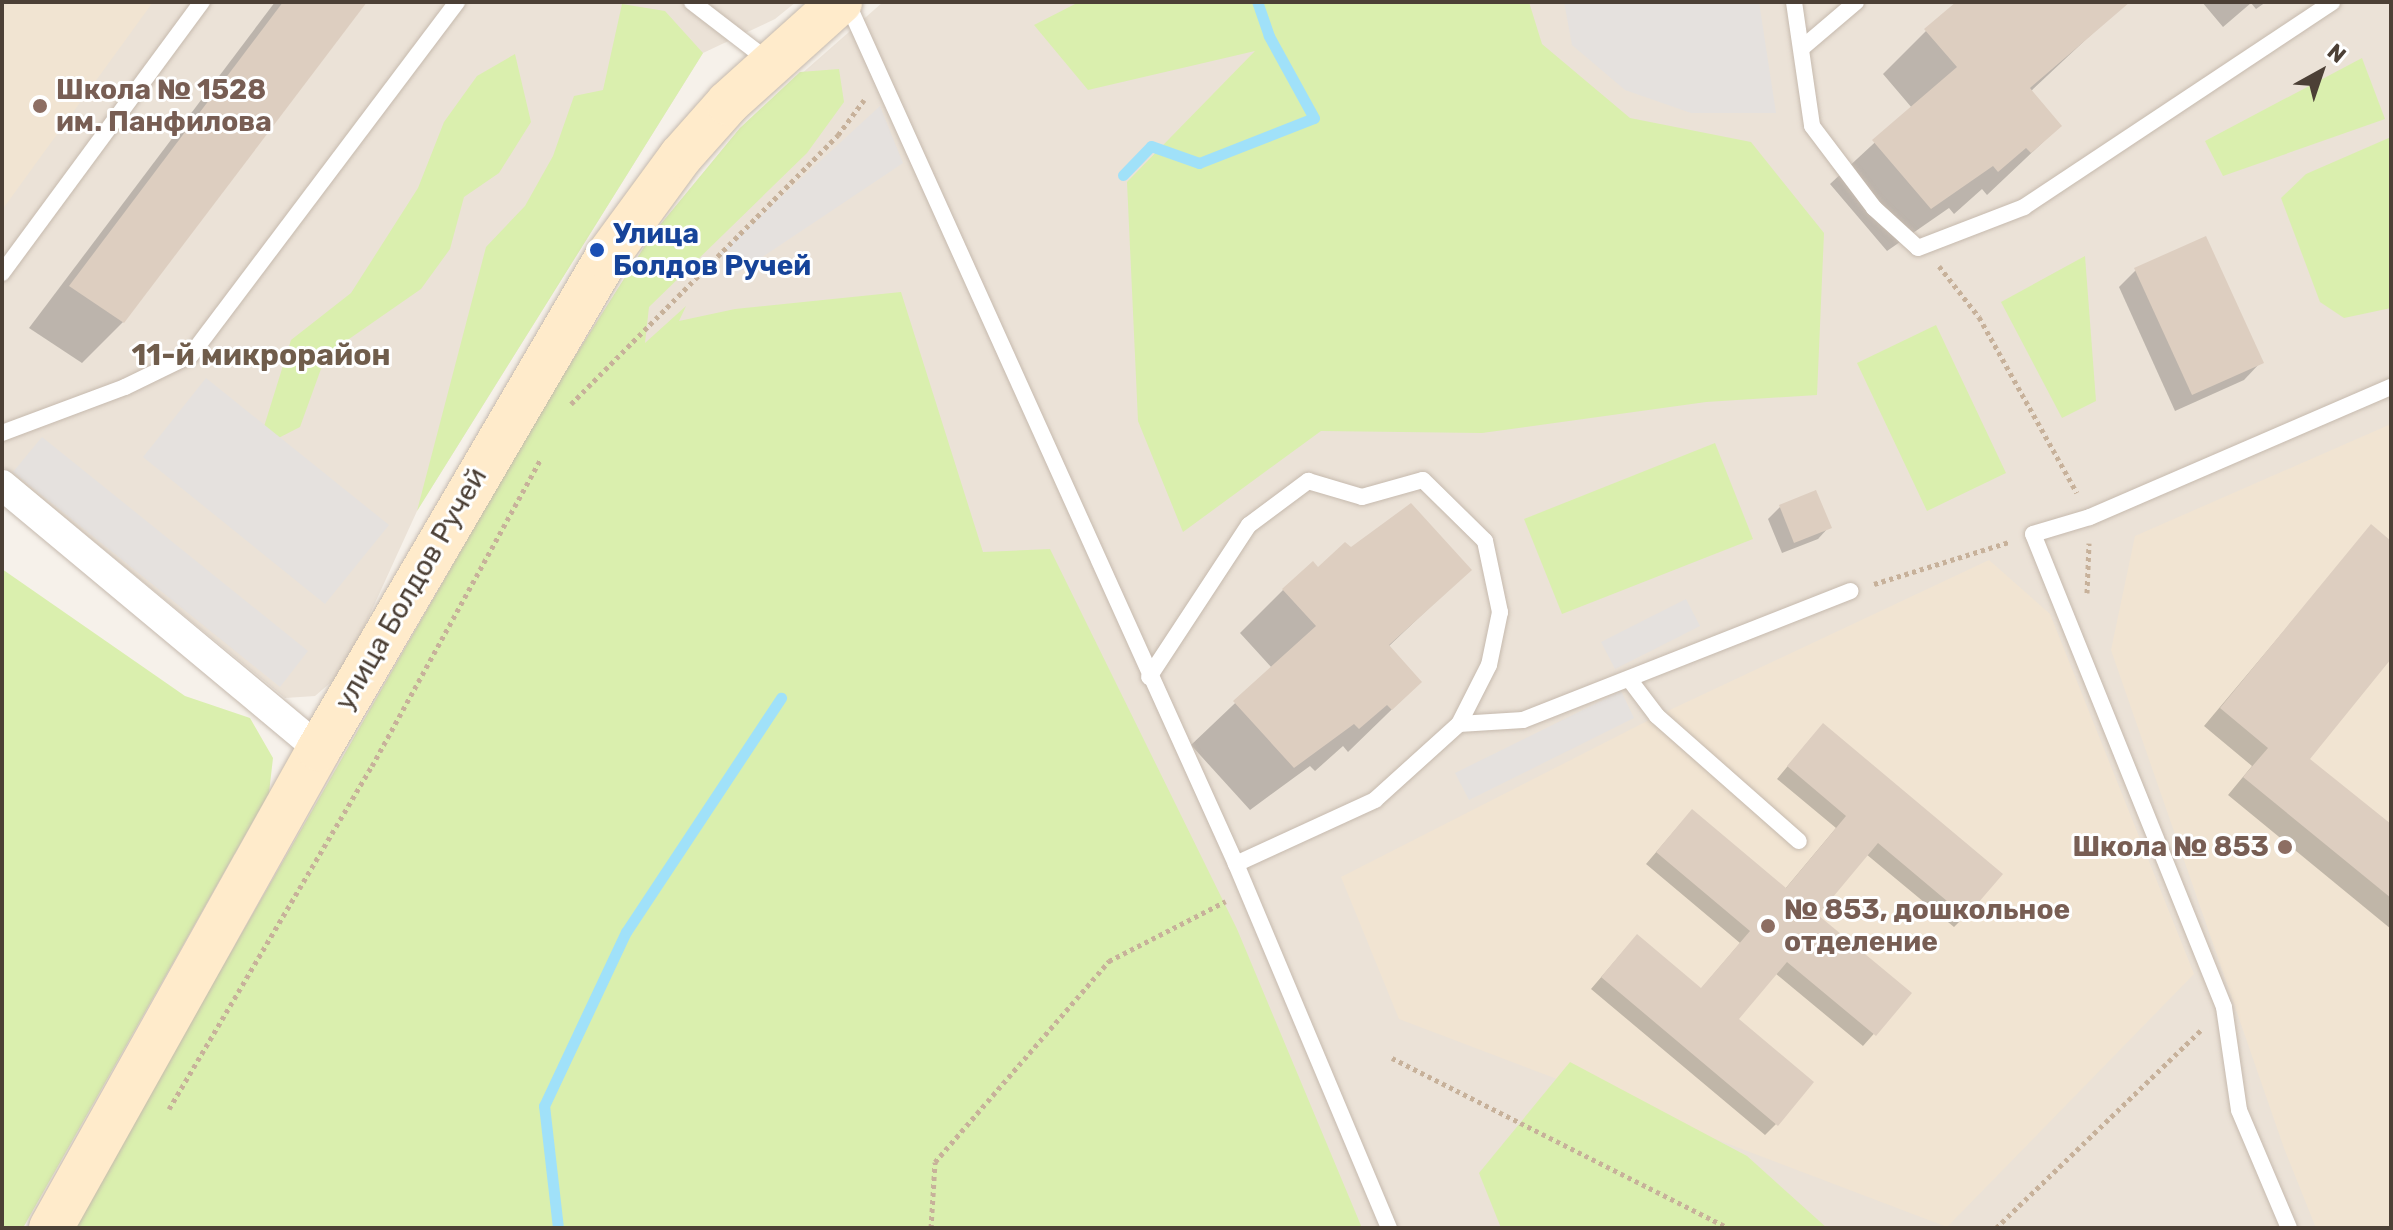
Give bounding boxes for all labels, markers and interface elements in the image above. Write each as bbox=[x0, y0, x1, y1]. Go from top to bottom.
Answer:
north arrow bbox=[2281, 32, 2361, 112]
text: N bbox=[2322, 38, 2351, 69]
place label: Школа № 1528 им. Панфилова bbox=[56, 73, 272, 139]
marker: Школа № 1528 им. Панфилова bbox=[31, 97, 49, 115]
place label: Улица Болдов Ручей bbox=[613, 217, 811, 283]
marker: Улица Болдов Ручей bbox=[588, 241, 606, 259]
district label: 11-й микрорайон bbox=[131, 337, 391, 373]
street label: улица Болдов Ручей bbox=[328, 462, 494, 716]
place label: Школа № 853 bbox=[2072, 830, 2269, 864]
marker: Школа № 853 bbox=[2276, 838, 2294, 856]
place label: № 853, дошкольное отделение bbox=[1784, 893, 2070, 959]
marker: № 853, дошкольное отделение bbox=[1759, 917, 1777, 935]

